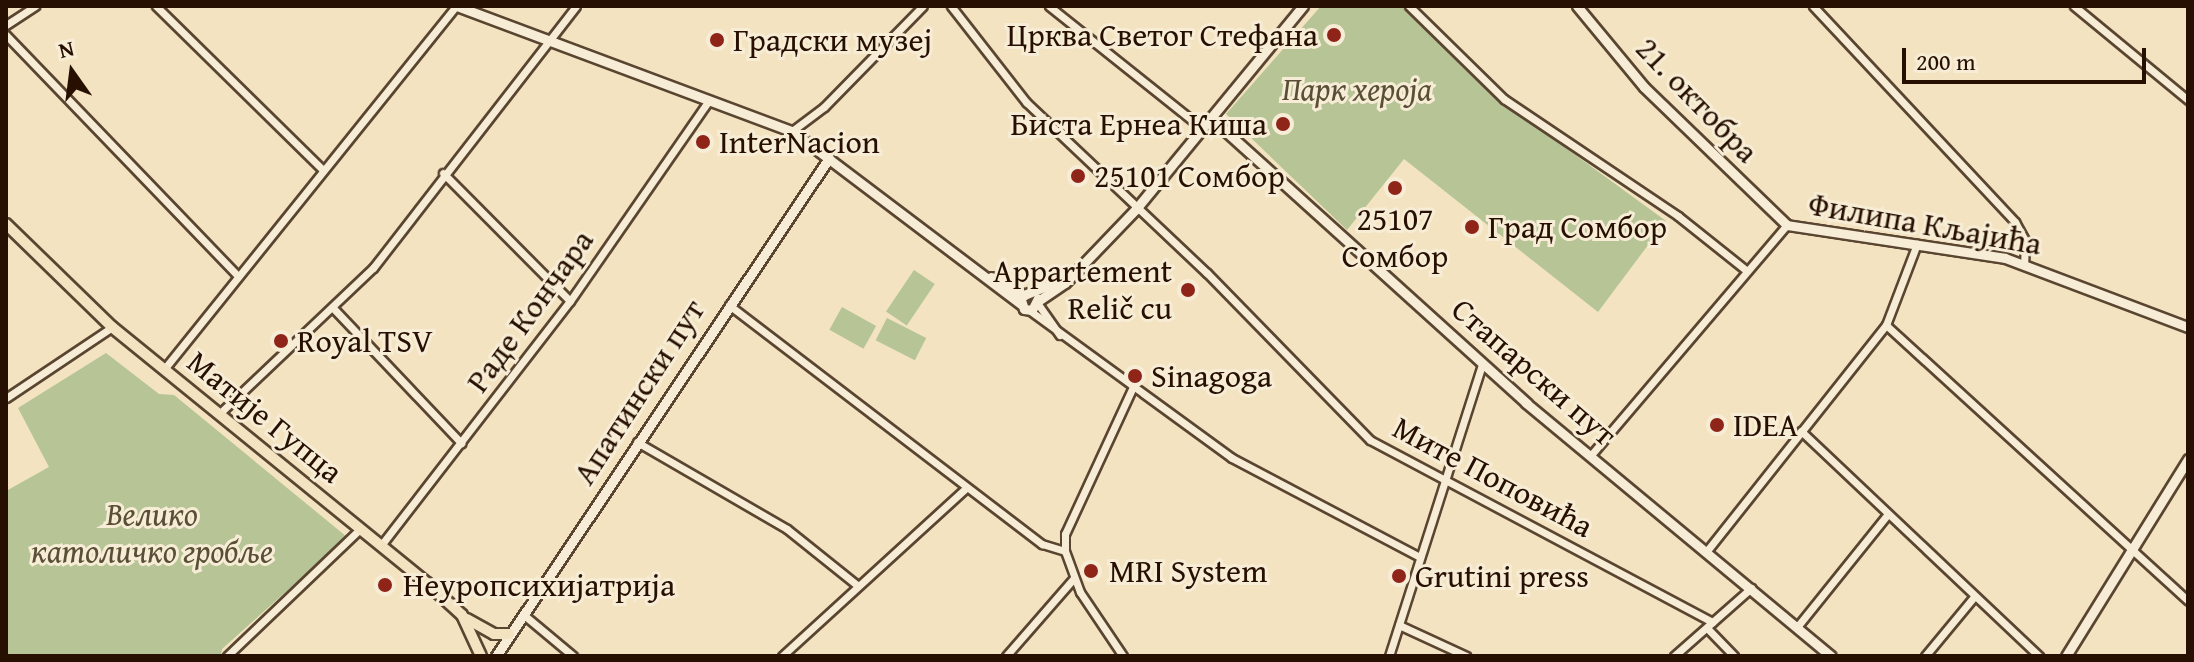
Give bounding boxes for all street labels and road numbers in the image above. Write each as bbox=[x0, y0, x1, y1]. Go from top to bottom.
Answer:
street label: 21. октобра bbox=[1628, 29, 1766, 171]
street label: Филипа Кљајића bbox=[1805, 185, 2045, 263]
street label: Раде Кончара bbox=[458, 222, 602, 400]
street label: Стапарски пут bbox=[1444, 290, 1624, 454]
street label: Апатински пут bbox=[565, 292, 713, 492]
street label: Матије Гупца bbox=[180, 343, 350, 491]
street label: Мите Поповића bbox=[1386, 408, 1600, 546]

